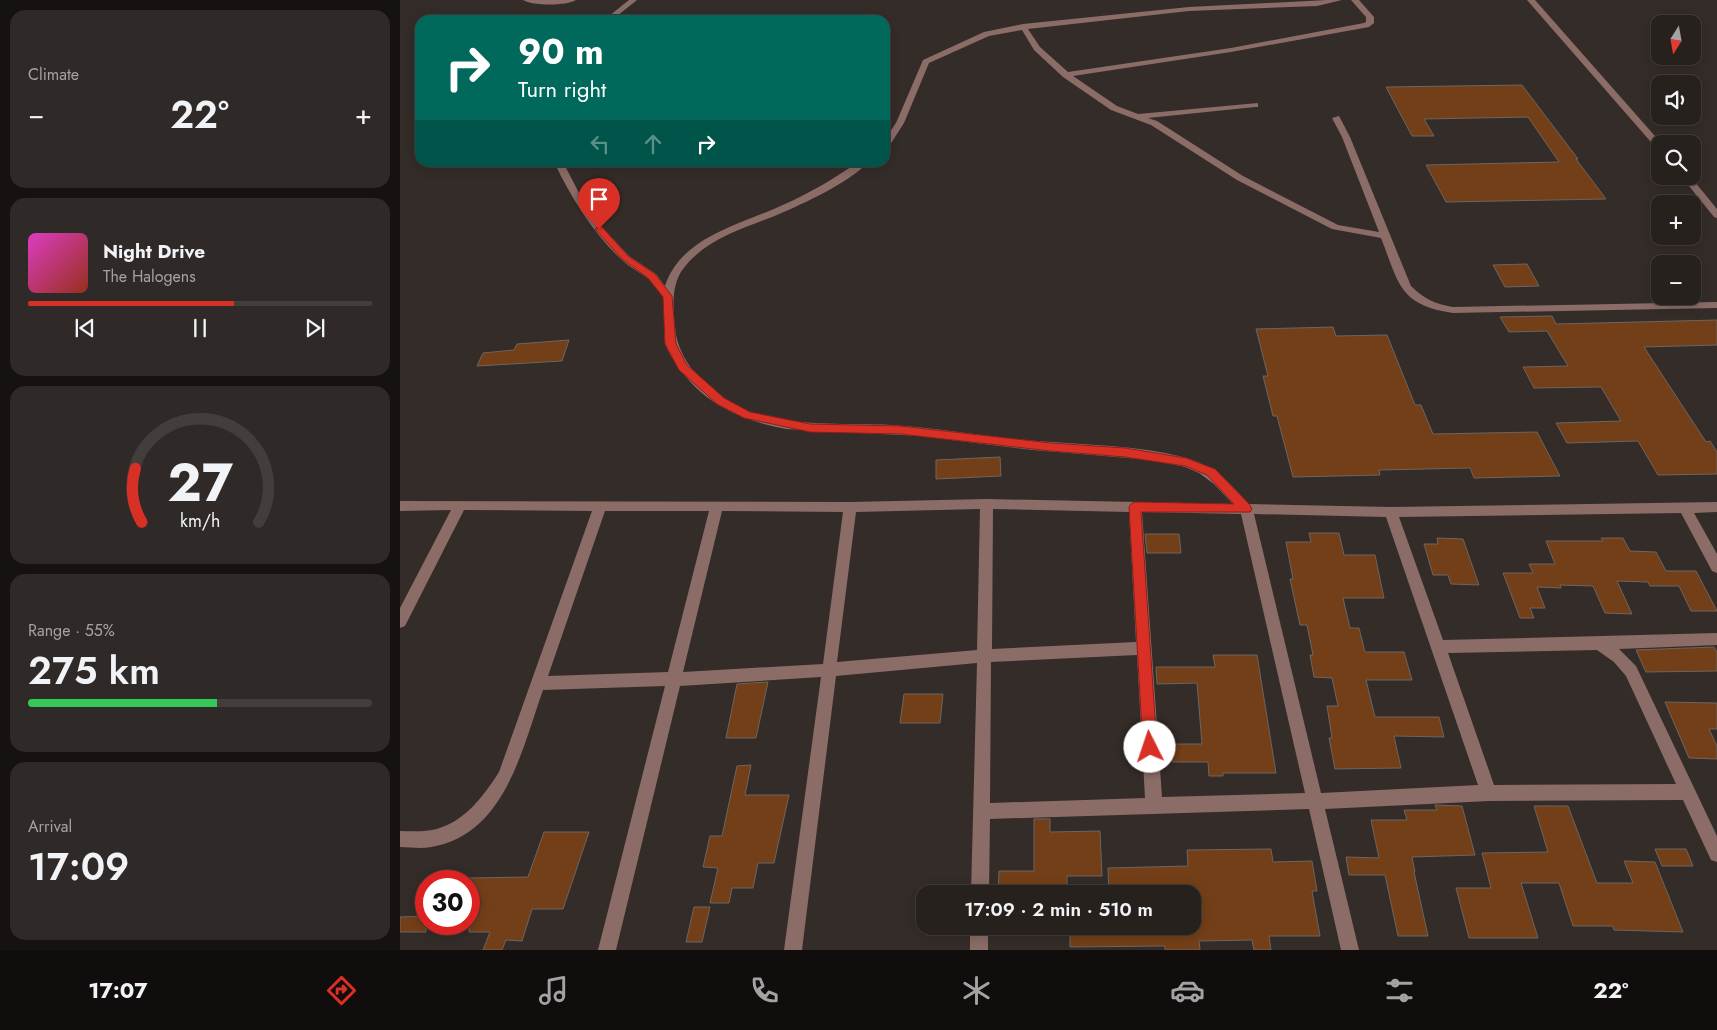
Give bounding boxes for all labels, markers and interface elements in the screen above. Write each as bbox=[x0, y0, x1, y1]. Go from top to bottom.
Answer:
north arrow bbox=[1651, 15, 1701, 65]
map controls bbox=[1651, 15, 1701, 305]
text: 90 m bbox=[518, 27, 604, 77]
icon: right bbox=[435, 35, 500, 100]
text: Climate bbox=[28, 63, 79, 86]
text: Turn right bbox=[518, 73, 606, 105]
button: sound bbox=[1651, 75, 1701, 125]
text: 22° bbox=[170, 87, 229, 142]
text: − bbox=[28, 94, 45, 135]
text: + bbox=[355, 94, 372, 135]
icon: left bbox=[586, 130, 614, 158]
icon: ahead bbox=[639, 130, 667, 158]
icon: right bbox=[692, 130, 720, 158]
button: search bbox=[1651, 135, 1701, 185]
pin bbox=[578, 178, 620, 229]
icon: arrive bbox=[585, 185, 613, 213]
button: + bbox=[1651, 195, 1701, 245]
text: Night Drive bbox=[103, 238, 205, 265]
button: − bbox=[1651, 255, 1701, 305]
text: The Halogens bbox=[103, 265, 196, 288]
icon: previous bbox=[71, 314, 99, 342]
icon: pause bbox=[186, 314, 214, 342]
icon: next bbox=[301, 314, 329, 342]
text: 27 bbox=[167, 445, 233, 521]
text: km/h bbox=[180, 508, 220, 534]
text: Range · 55% bbox=[28, 619, 115, 642]
text: 275 km bbox=[28, 643, 160, 698]
position arrow bbox=[1123, 720, 1175, 772]
text: Arrival bbox=[28, 815, 72, 838]
text: 17:09 bbox=[28, 839, 129, 894]
speed limit sign: 30 bbox=[415, 870, 480, 935]
text: 17:09 · 2 min · 510 m bbox=[964, 896, 1153, 923]
icon: directions bbox=[324, 973, 359, 1008]
icon: music bbox=[536, 973, 571, 1008]
icon: phone bbox=[747, 973, 782, 1008]
icon: climate bbox=[959, 973, 994, 1008]
icon: car bbox=[1170, 973, 1205, 1008]
icon: filters bbox=[1382, 973, 1417, 1008]
text: 17:07 bbox=[88, 974, 148, 1006]
text: 22° bbox=[1593, 974, 1629, 1006]

